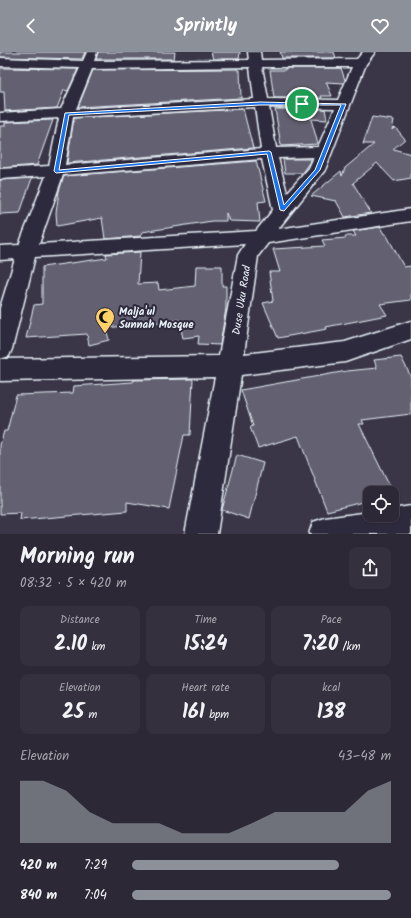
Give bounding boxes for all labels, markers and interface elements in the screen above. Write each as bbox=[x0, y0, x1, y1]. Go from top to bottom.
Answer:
text: Sprintly bbox=[174, 12, 237, 41]
icon: back bbox=[20, 15, 42, 37]
icon: heart bbox=[369, 15, 391, 37]
pin bbox=[285, 87, 319, 121]
icon: arrive bbox=[291, 93, 313, 115]
street label: Duse Uku Road bbox=[228, 264, 256, 336]
place label: Malja'ul Sunnah Mosque bbox=[119, 303, 194, 334]
mosque icon: Malja'ul Sunnah Mosque bbox=[94, 306, 116, 334]
map controls bbox=[363, 486, 399, 522]
button: locate bbox=[363, 486, 399, 522]
text: Morning run bbox=[20, 540, 135, 575]
button: share bbox=[349, 547, 391, 589]
text: 08:32 · 5 × 420 m bbox=[20, 573, 127, 594]
text: Distance bbox=[60, 611, 100, 629]
text: Time bbox=[194, 611, 217, 629]
text: Pace bbox=[321, 611, 342, 629]
text: 2.10 bbox=[54, 629, 87, 661]
text: 15:24 bbox=[184, 629, 227, 661]
text: 7:20 bbox=[302, 629, 338, 661]
text: km bbox=[87, 638, 105, 656]
text: /km bbox=[338, 638, 360, 656]
text: Elevation bbox=[59, 679, 101, 697]
text: Heart rate bbox=[182, 679, 229, 697]
text: kcal bbox=[322, 679, 340, 697]
text: 25 bbox=[62, 697, 84, 729]
text: 161 bbox=[182, 697, 205, 729]
text: 138 bbox=[317, 697, 346, 729]
text: m bbox=[84, 706, 97, 724]
text: bpm bbox=[205, 706, 229, 724]
text: Elevation bbox=[20, 746, 69, 767]
text: 43–48 m bbox=[338, 746, 391, 767]
text: 420 m bbox=[20, 855, 57, 876]
text: 7:29 bbox=[84, 855, 107, 876]
text: 840 m bbox=[20, 885, 57, 906]
text: 7:04 bbox=[84, 885, 107, 906]

